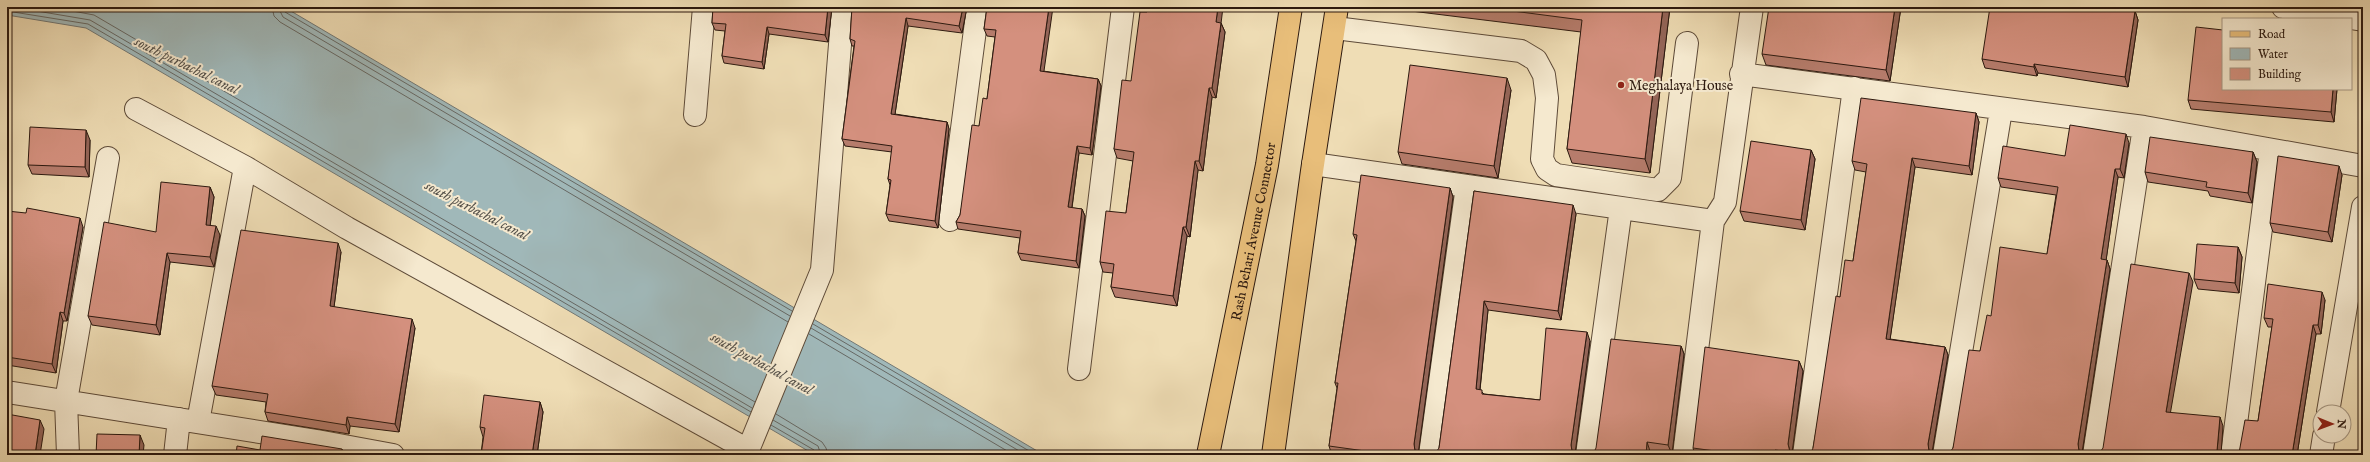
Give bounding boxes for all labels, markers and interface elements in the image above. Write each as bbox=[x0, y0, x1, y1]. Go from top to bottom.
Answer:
legend bbox=[2222, 18, 2352, 90]
text: Road bbox=[2258, 27, 2286, 42]
water label: south purbachal canal bbox=[131, 31, 243, 100]
text: Water bbox=[2258, 47, 2289, 62]
text: Building bbox=[2258, 67, 2302, 82]
place label: Meghalaya House bbox=[1629, 77, 1734, 95]
marker: Meghalaya House bbox=[1616, 80, 1626, 90]
street label: Rash Behari Avenue Connector bbox=[1228, 141, 1280, 322]
water label: south purbachal canal bbox=[421, 176, 533, 245]
water label: south purbachal canal bbox=[706, 327, 817, 400]
north arrow bbox=[2312, 404, 2352, 444]
text: N bbox=[2334, 418, 2348, 430]

